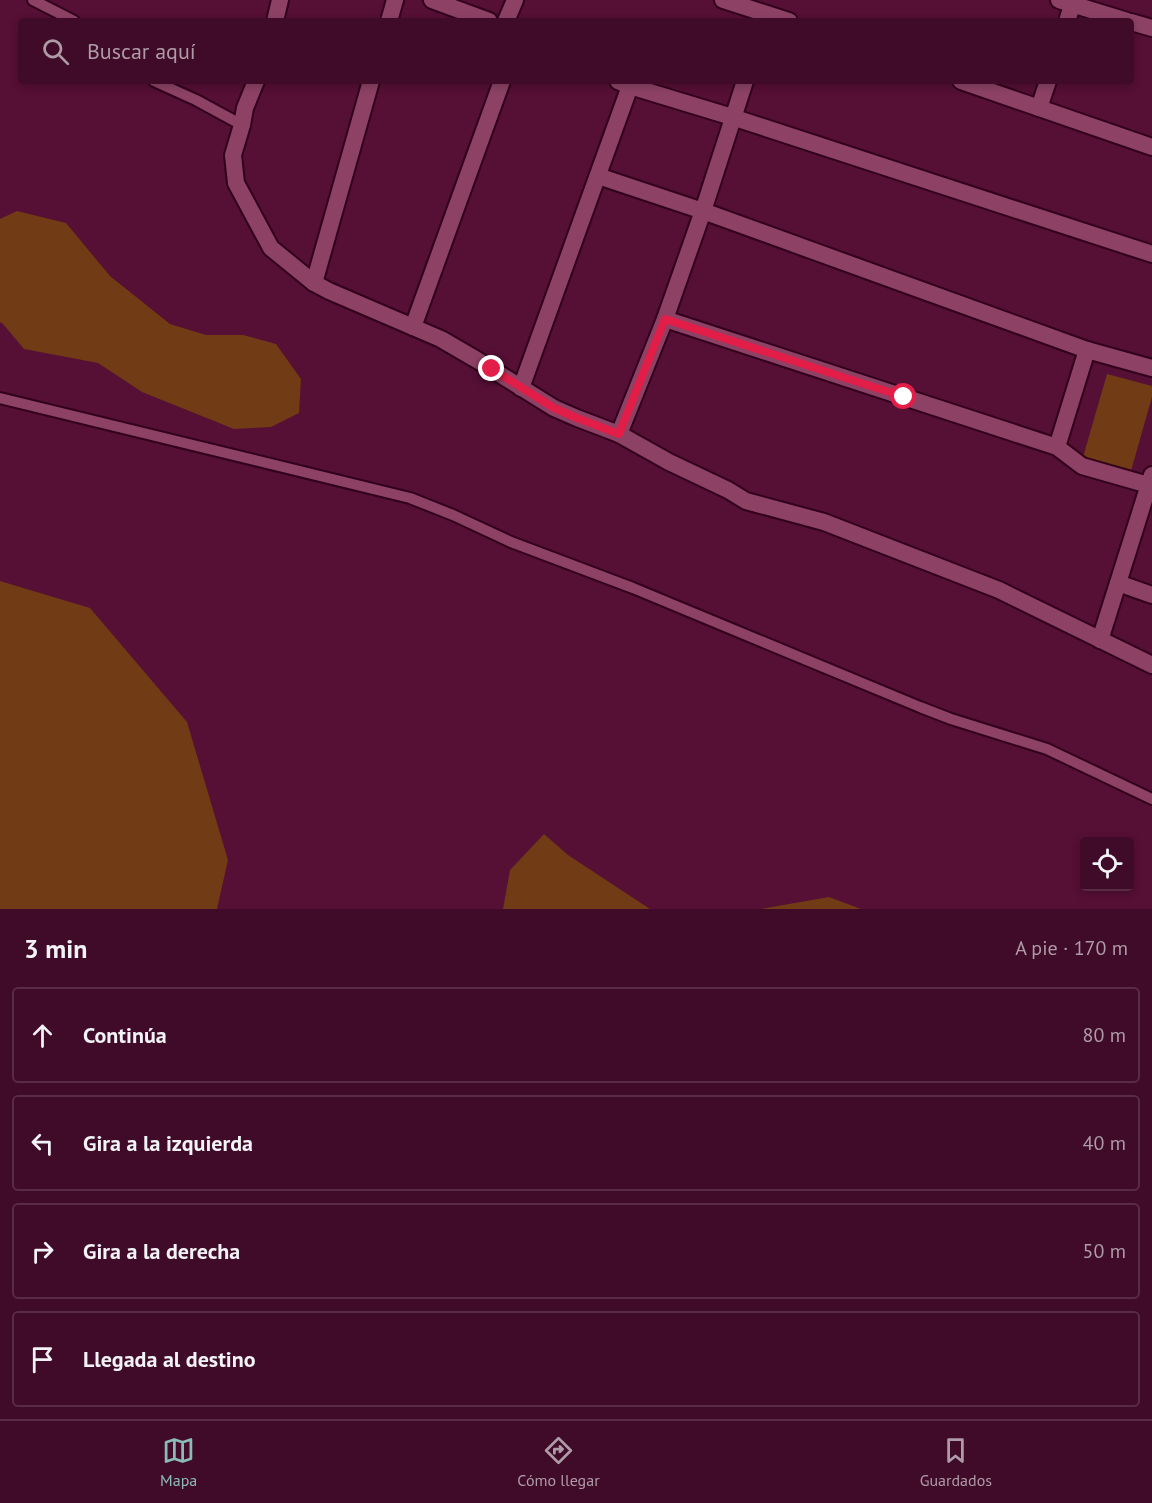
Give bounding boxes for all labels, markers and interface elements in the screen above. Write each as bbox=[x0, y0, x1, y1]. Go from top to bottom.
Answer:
search box bbox=[18, 18, 1134, 84]
icon: search bbox=[39, 35, 72, 68]
text: Buscar aquí bbox=[87, 37, 196, 65]
route end bbox=[478, 355, 504, 381]
route start bbox=[890, 383, 916, 409]
map controls bbox=[1080, 837, 1134, 891]
button: locate bbox=[1080, 837, 1134, 891]
text: 3 min bbox=[24, 932, 87, 965]
text: A pie · 170 m bbox=[1015, 935, 1128, 961]
icon: ahead bbox=[26, 1019, 59, 1052]
text: Continúa bbox=[83, 1021, 167, 1049]
text: 80 m bbox=[1083, 1022, 1126, 1048]
icon: left bbox=[26, 1127, 59, 1160]
text: Gira a la izquierda bbox=[83, 1129, 253, 1157]
text: 40 m bbox=[1083, 1130, 1126, 1156]
icon: right bbox=[26, 1235, 59, 1268]
text: Gira a la derecha bbox=[83, 1237, 240, 1265]
text: 50 m bbox=[1083, 1238, 1126, 1264]
icon: arrive bbox=[26, 1343, 59, 1376]
text: Llegada al destino bbox=[83, 1345, 256, 1373]
tab: Mapa bbox=[160, 1434, 197, 1490]
tab: Cómo llegar bbox=[517, 1434, 600, 1490]
tab: Guardados bbox=[920, 1434, 992, 1490]

